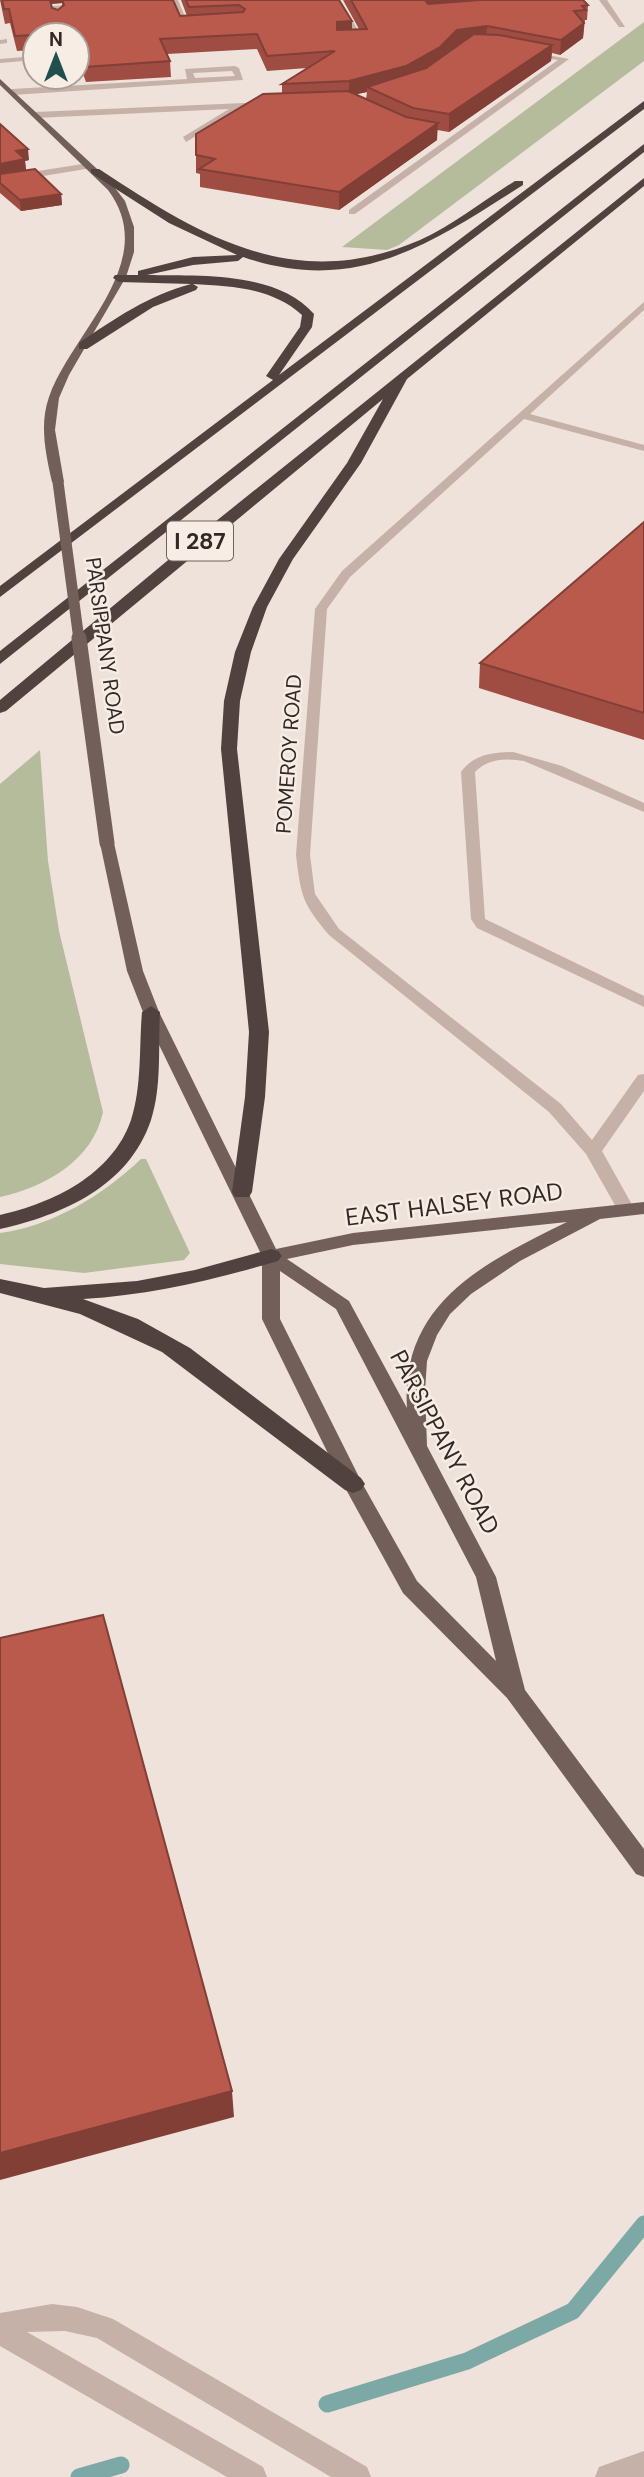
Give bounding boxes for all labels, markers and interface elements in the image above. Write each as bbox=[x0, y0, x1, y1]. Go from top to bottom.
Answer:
north arrow bbox=[21, 21, 91, 91]
text: N bbox=[49, 27, 63, 52]
road number: I 287 bbox=[167, 522, 233, 561]
street label: PARSIPPANY ROAD bbox=[79, 556, 131, 736]
street label: POMEROY ROAD bbox=[269, 673, 309, 835]
street label: EAST HALSEY ROAD bbox=[343, 1175, 565, 1233]
street label: PARSIPPANY ROAD bbox=[383, 1345, 507, 1539]

